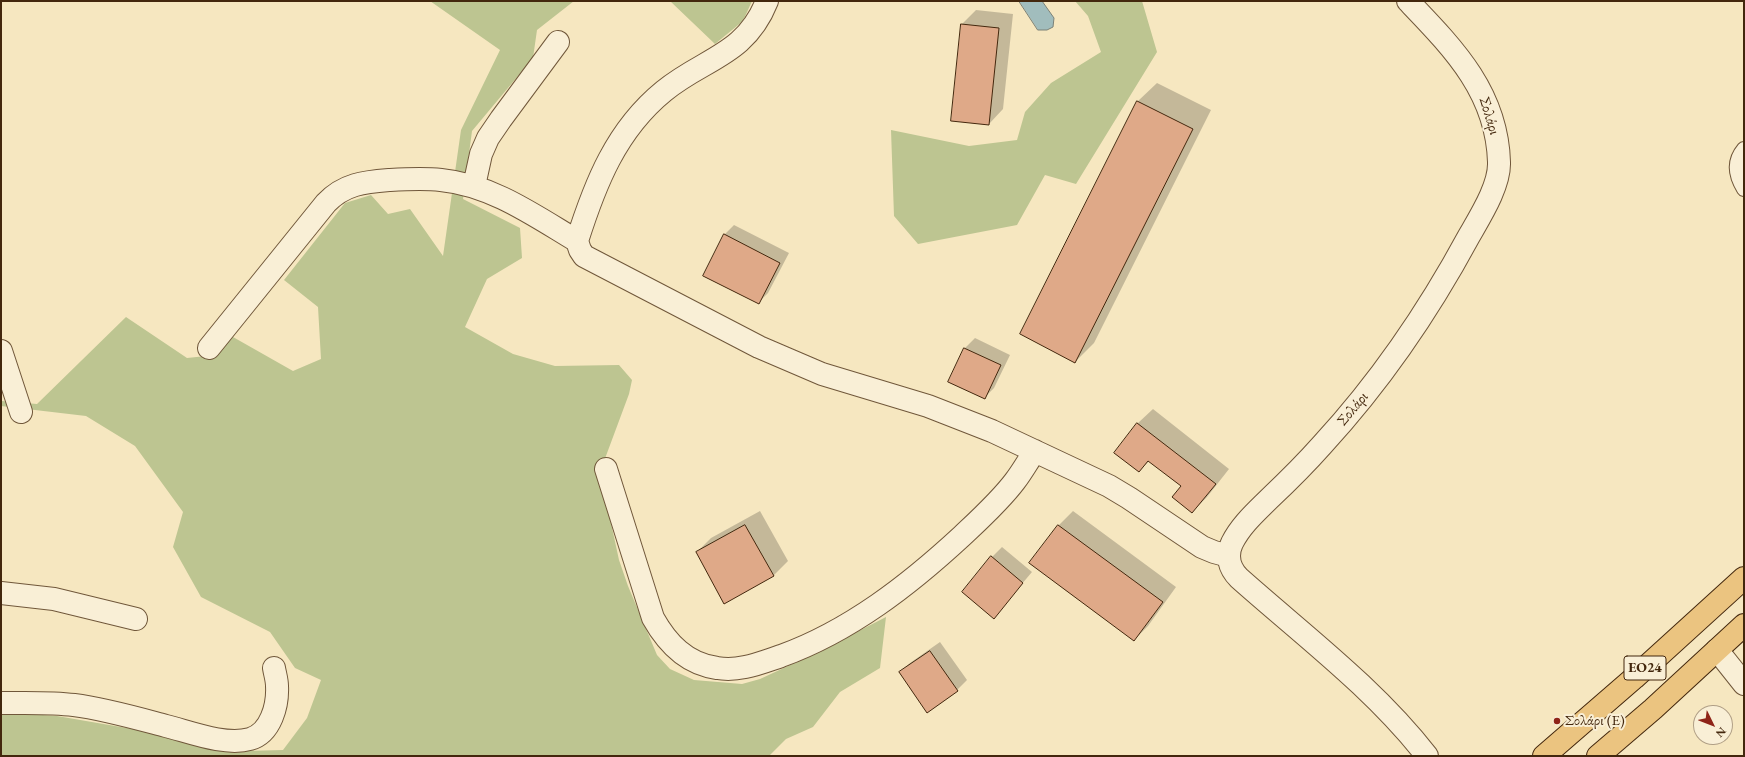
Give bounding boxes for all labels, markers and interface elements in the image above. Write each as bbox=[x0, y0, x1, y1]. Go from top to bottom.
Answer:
street label: Σολάρι bbox=[1475, 95, 1503, 137]
street label: Σολάρι bbox=[1334, 388, 1372, 430]
road number: ΕΟ24 bbox=[1624, 656, 1666, 680]
north arrow bbox=[1693, 705, 1733, 745]
place label: Σολάρι (E) bbox=[1565, 712, 1625, 730]
marker: Σολάρι (E) bbox=[1552, 716, 1562, 726]
text: N bbox=[1713, 724, 1729, 741]

